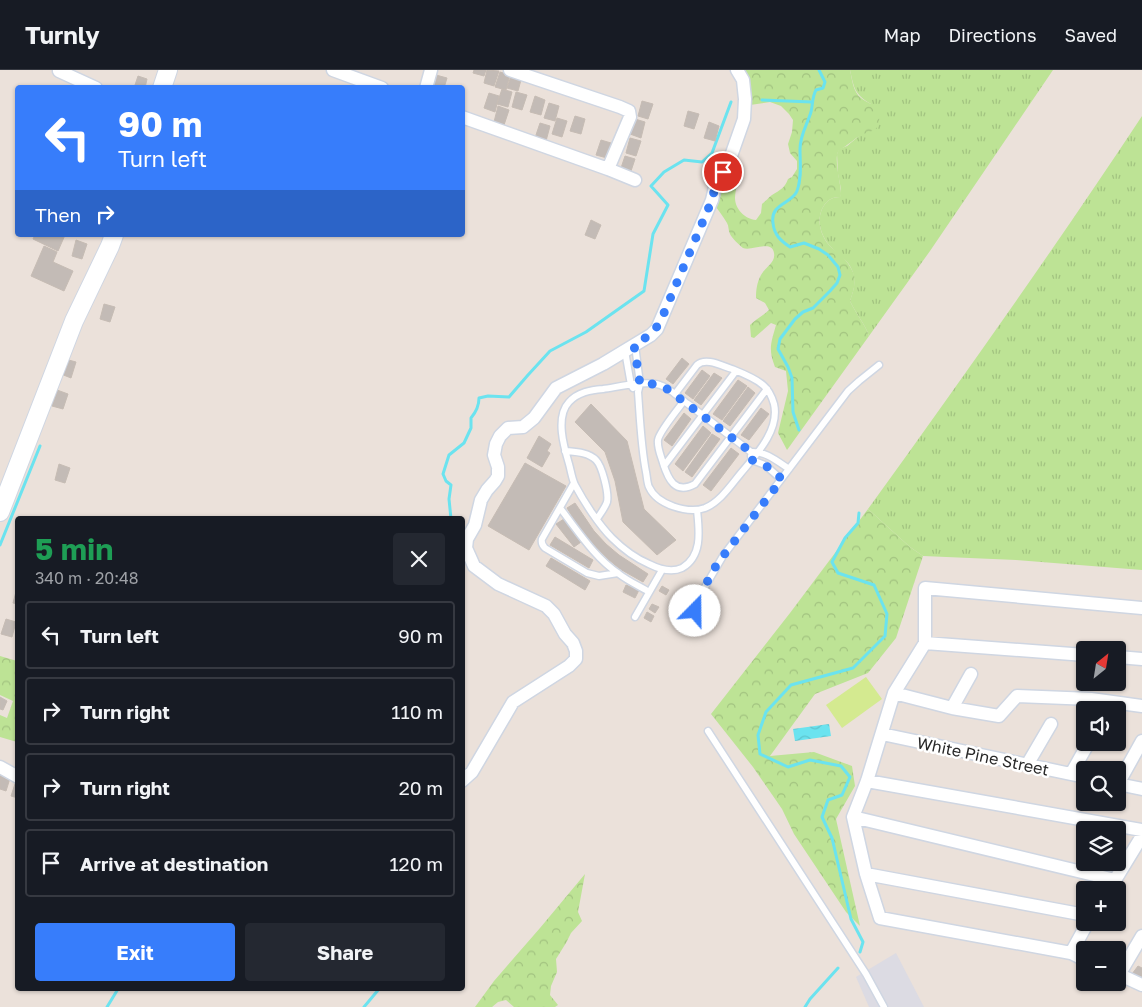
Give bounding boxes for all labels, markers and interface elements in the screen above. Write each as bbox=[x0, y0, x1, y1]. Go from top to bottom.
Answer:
text: Turnly bbox=[25, 20, 100, 49]
text: Map bbox=[884, 24, 920, 46]
text: Directions bbox=[948, 24, 1036, 46]
text: Saved bbox=[1064, 24, 1117, 46]
text: 90 m bbox=[118, 103, 202, 145]
icon: left bbox=[35, 105, 100, 170]
text: Turn left bbox=[118, 145, 207, 172]
pin bbox=[702, 151, 744, 193]
icon: arrive bbox=[709, 158, 737, 186]
icon: right bbox=[91, 200, 119, 228]
text: Then bbox=[35, 203, 81, 226]
text: 5 min bbox=[35, 531, 113, 567]
button: close bbox=[393, 533, 445, 585]
text: 340 m · 20:48 bbox=[35, 568, 139, 588]
position arrow bbox=[668, 584, 720, 636]
icon: left bbox=[37, 621, 65, 649]
text: Turn left bbox=[80, 624, 159, 647]
text: 90 m bbox=[398, 624, 443, 647]
north arrow bbox=[1076, 641, 1126, 691]
map controls bbox=[1076, 641, 1126, 991]
icon: right bbox=[37, 697, 65, 725]
text: Turn right bbox=[80, 700, 170, 723]
text: 110 m bbox=[391, 700, 443, 723]
button: sound bbox=[1076, 701, 1126, 751]
street label: White Pine Street bbox=[915, 732, 1051, 780]
button: search bbox=[1076, 761, 1126, 811]
icon: right bbox=[37, 773, 65, 801]
text: Turn right bbox=[80, 776, 170, 799]
text: 20 m bbox=[399, 776, 443, 799]
button: layers bbox=[1076, 821, 1126, 871]
icon: arrive bbox=[37, 849, 65, 877]
text: Arrive at destination bbox=[80, 852, 268, 875]
text: 120 m bbox=[389, 852, 443, 875]
button: + bbox=[1076, 881, 1126, 931]
button: Exit bbox=[35, 923, 235, 981]
button: Share bbox=[245, 923, 445, 981]
button: − bbox=[1076, 941, 1126, 991]

